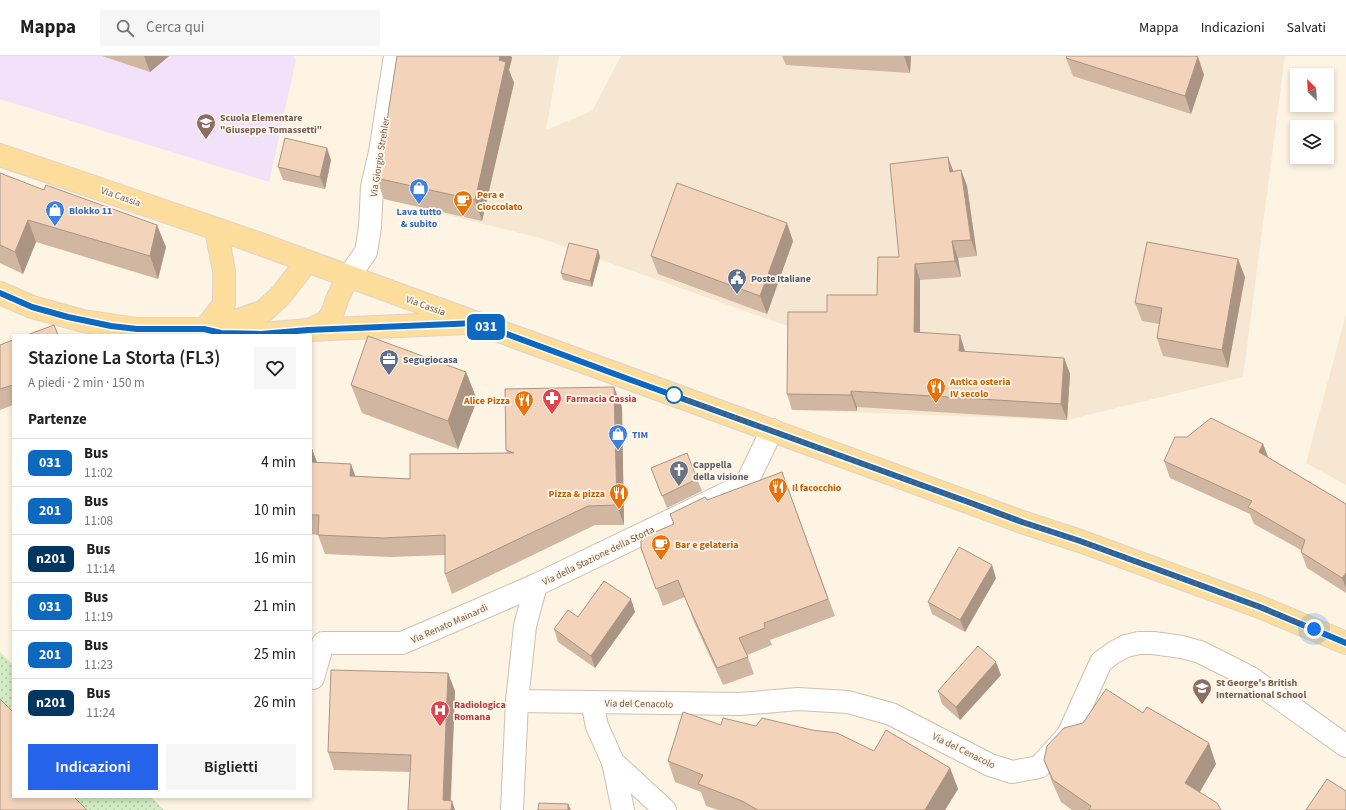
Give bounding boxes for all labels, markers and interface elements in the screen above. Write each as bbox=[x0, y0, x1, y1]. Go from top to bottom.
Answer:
search box bbox=[100, 10, 380, 46]
text: Mappa bbox=[20, 14, 76, 41]
icon: search bbox=[114, 17, 136, 39]
text: Cerca qui bbox=[146, 17, 205, 38]
text: Mappa bbox=[1139, 18, 1179, 38]
text: Indicazioni bbox=[1201, 18, 1265, 38]
text: Salvati bbox=[1287, 18, 1326, 38]
north arrow bbox=[1290, 68, 1334, 112]
map controls bbox=[1290, 68, 1334, 164]
place label: Scuola Elementare "Giuseppe Tomassetti" bbox=[220, 111, 322, 137]
school or university icon: Scuola Elementare "Giuseppe Tomassetti" bbox=[195, 112, 217, 140]
street label: Via Giorgio Strehler bbox=[367, 116, 393, 198]
button: layers bbox=[1290, 120, 1334, 164]
shop icon: Lava tutto & subito bbox=[408, 177, 430, 205]
street label: Via Cassia bbox=[99, 184, 142, 210]
place label: Pera e Cioccolato bbox=[477, 188, 523, 214]
cafe icon: Pera e Cioccolato bbox=[452, 189, 474, 217]
shop icon: Blokko 11 bbox=[44, 199, 66, 227]
place label: Blokko 11 bbox=[69, 204, 112, 218]
place label: Lava tutto & subito bbox=[396, 205, 442, 231]
public building icon: Poste Italiane bbox=[726, 267, 748, 295]
place label: Poste Italiane bbox=[751, 272, 811, 286]
street label: Via Cassia bbox=[404, 292, 447, 320]
line badge: 031 bbox=[463, 314, 509, 340]
text: 031 bbox=[475, 317, 497, 337]
text: Stazione La Storta (FL3) bbox=[28, 345, 220, 372]
button: heart bbox=[254, 347, 296, 389]
office icon: Segugiocasa bbox=[378, 348, 400, 376]
place label: Segugiocasa bbox=[403, 353, 458, 367]
text: A piedi · 2 min · 150 m bbox=[28, 374, 145, 392]
place label: Antica osteria IV secolo bbox=[949, 375, 1010, 401]
restaurant icon: Antica osteria IV secolo bbox=[925, 376, 947, 404]
unlabelled marker bbox=[665, 386, 683, 404]
pharmacy icon: Farmacia Cassia bbox=[541, 387, 563, 415]
restaurant icon: Alice Pizza bbox=[513, 389, 535, 417]
place label: Farmacia Cassia bbox=[566, 392, 637, 406]
place label: Alice Pizza bbox=[463, 394, 510, 408]
text: Partenze bbox=[28, 409, 87, 430]
shop icon: TIM bbox=[607, 423, 629, 451]
place label: TIM bbox=[632, 428, 648, 442]
text: Bus bbox=[84, 443, 108, 464]
text: 4 min bbox=[261, 452, 296, 473]
text: 031 bbox=[39, 453, 61, 473]
place label: Cappella della visione bbox=[693, 458, 749, 484]
church icon: Cappella della visione bbox=[668, 459, 690, 487]
text: 11:02 bbox=[84, 464, 113, 482]
restaurant icon: Il facocchio bbox=[767, 476, 789, 504]
place label: Il facocchio bbox=[792, 481, 842, 495]
restaurant icon: Pizza & pizza bbox=[608, 482, 630, 510]
place label: Pizza & pizza bbox=[548, 487, 605, 501]
text: Bus bbox=[84, 491, 108, 512]
text: 10 min bbox=[254, 500, 296, 521]
text: 201 bbox=[39, 501, 61, 521]
text: 11:08 bbox=[84, 512, 113, 530]
street label: Via della Stazione della Storta bbox=[540, 523, 657, 589]
cafe icon: Bar e gelateria bbox=[650, 533, 672, 561]
place label: Bar e gelateria bbox=[675, 538, 739, 552]
text: Bus bbox=[86, 539, 110, 560]
text: 16 min bbox=[254, 548, 296, 569]
text: n201 bbox=[36, 549, 66, 569]
text: 11:14 bbox=[86, 560, 115, 578]
text: Bus bbox=[84, 587, 108, 608]
text: 21 min bbox=[254, 596, 296, 617]
text: 031 bbox=[39, 597, 61, 617]
street label: Via Renato Mainardi bbox=[409, 601, 490, 647]
text: 11:19 bbox=[84, 608, 113, 626]
your location bbox=[1304, 619, 1324, 639]
text: Bus bbox=[84, 635, 108, 656]
text: 25 min bbox=[254, 644, 296, 665]
text: 201 bbox=[39, 645, 61, 665]
text: 11:23 bbox=[84, 656, 113, 674]
place label: St George's British International School bbox=[1216, 676, 1306, 702]
school or university icon: St George's British International School bbox=[1191, 677, 1213, 705]
text: Bus bbox=[86, 683, 110, 704]
text: 26 min bbox=[254, 692, 296, 713]
text: n201 bbox=[36, 693, 66, 713]
street label: Via del Cenacolo bbox=[605, 696, 673, 712]
place label: Radiologica Romana bbox=[454, 698, 506, 724]
hospital icon: Radiologica Romana bbox=[429, 699, 451, 727]
text: 11:24 bbox=[86, 704, 115, 722]
street label: Via del Cenacolo bbox=[930, 730, 997, 772]
button: Indicazioni bbox=[28, 744, 158, 790]
button: Biglietti bbox=[166, 744, 296, 790]

